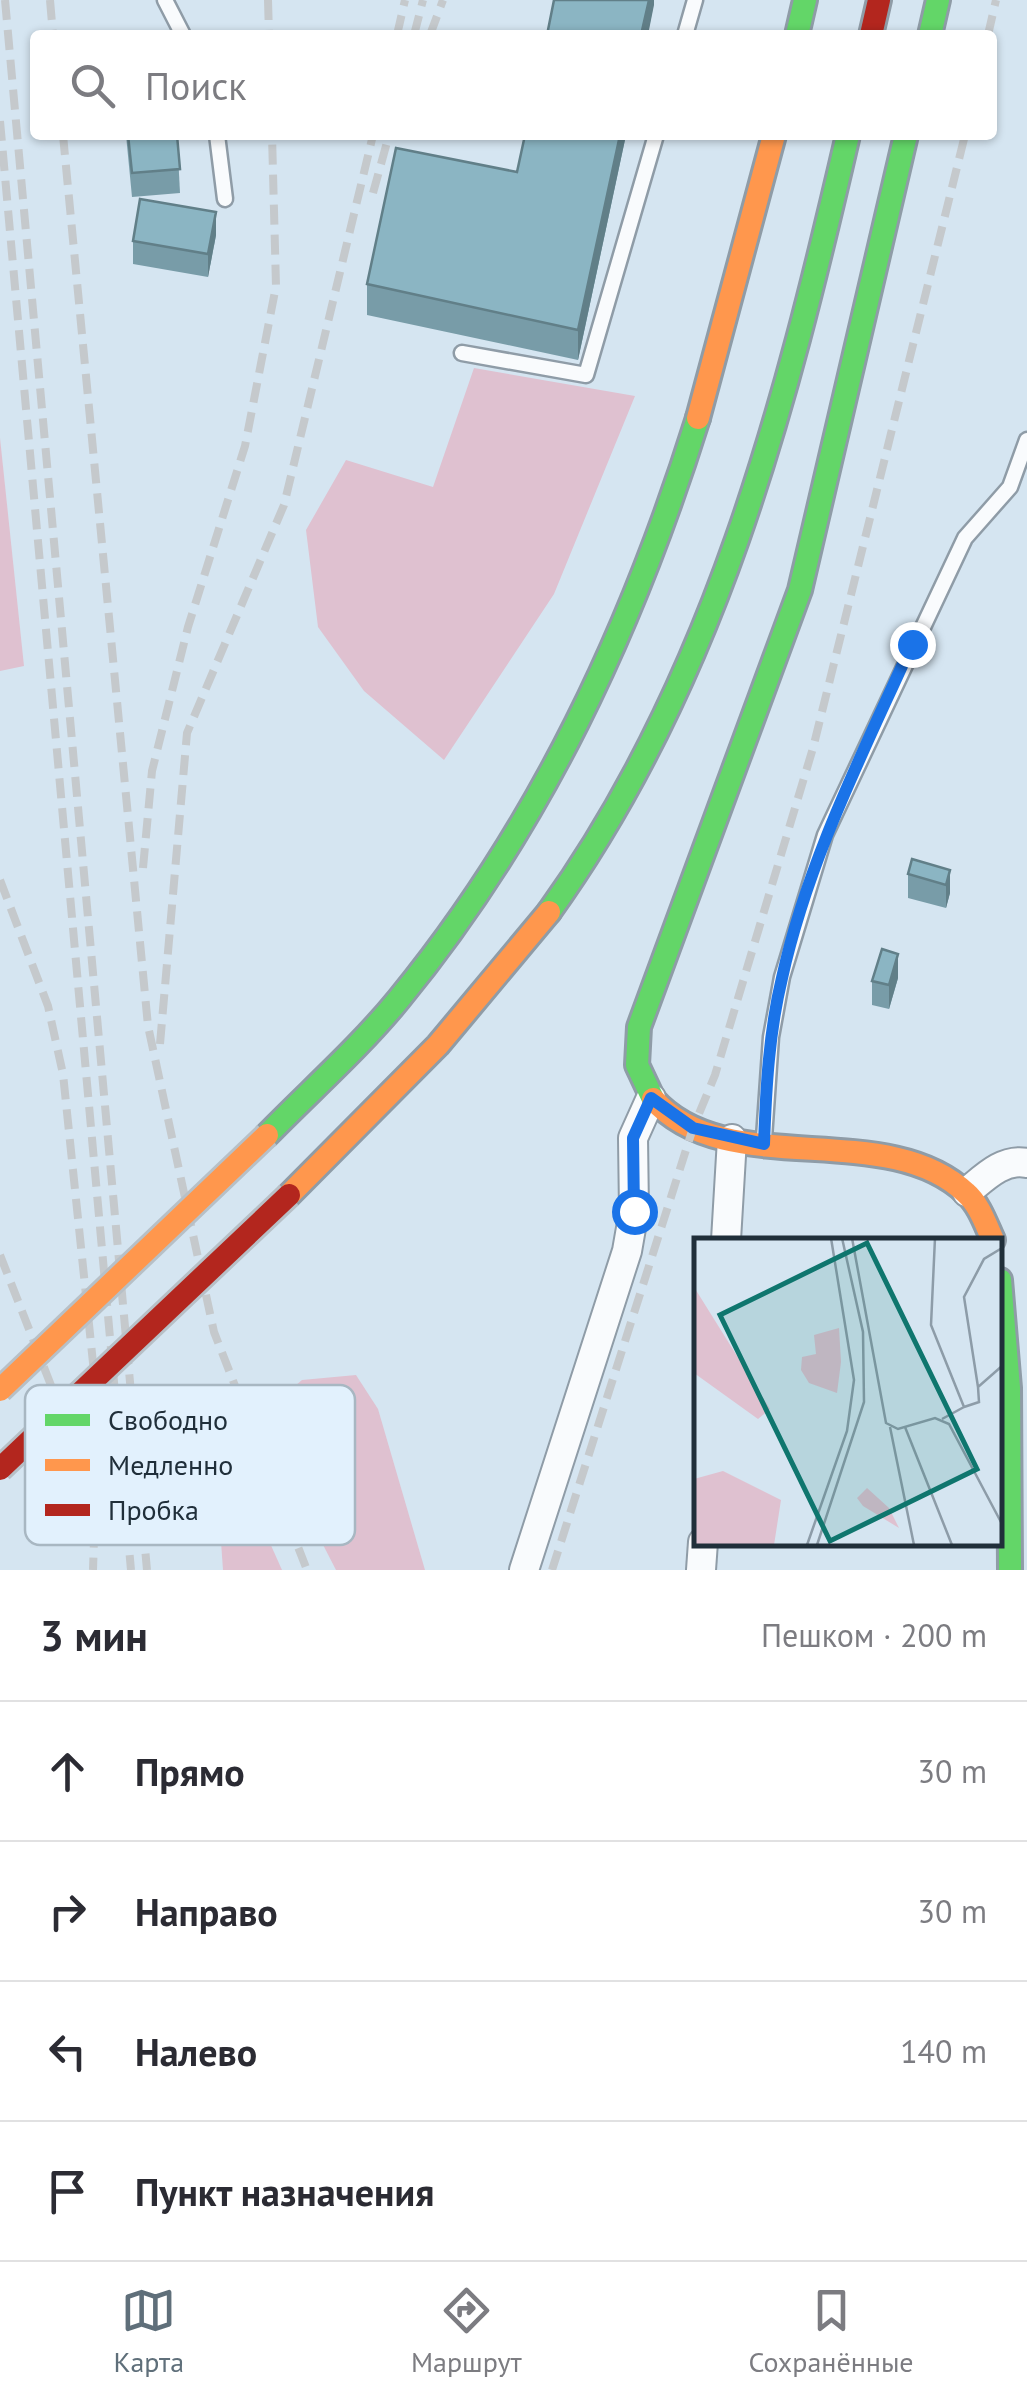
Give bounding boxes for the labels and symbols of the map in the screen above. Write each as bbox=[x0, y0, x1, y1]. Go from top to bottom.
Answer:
route end bbox=[890, 622, 936, 668]
route start bbox=[612, 1189, 658, 1235]
inset map bbox=[694, 1238, 1002, 1545]
legend bbox=[25, 1385, 355, 1545]
text: Свободно bbox=[108, 1401, 228, 1438]
text: Медленно bbox=[108, 1446, 233, 1483]
text: Пробка bbox=[108, 1491, 199, 1528]

